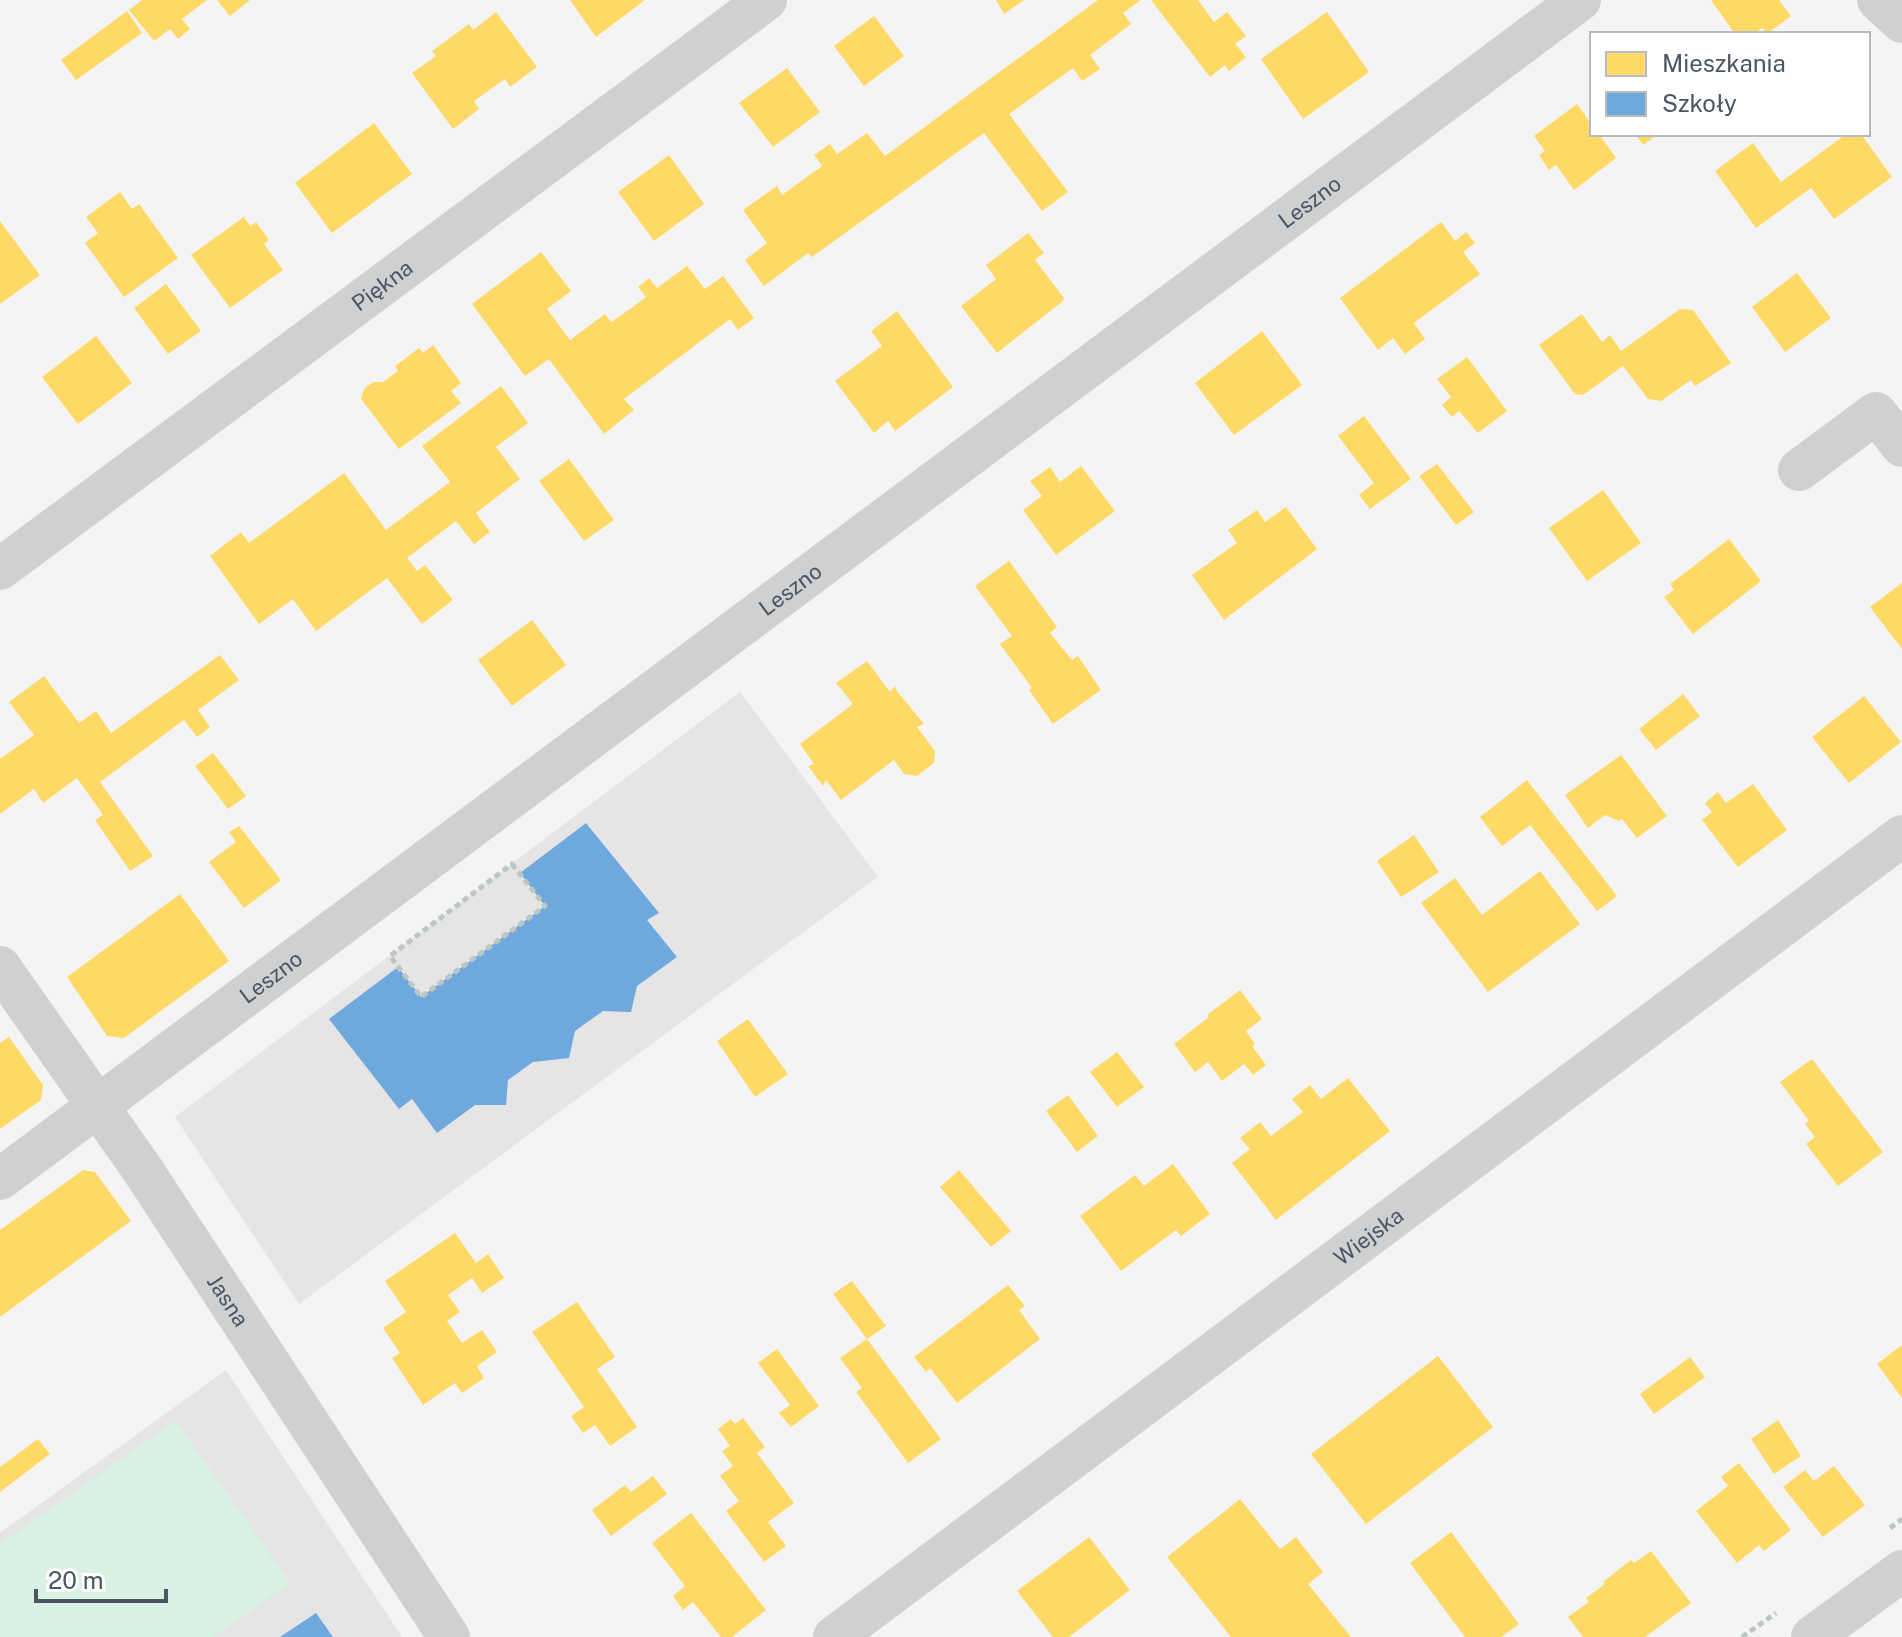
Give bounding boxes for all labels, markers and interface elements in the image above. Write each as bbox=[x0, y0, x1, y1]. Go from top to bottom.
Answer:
legend bbox=[1590, 32, 1870, 136]
text: Mieszkania bbox=[1662, 49, 1786, 77]
text: Szkoły bbox=[1662, 89, 1737, 117]
street label: Leszno bbox=[1273, 170, 1346, 234]
street label: Piękna bbox=[347, 254, 418, 316]
street label: Leszno bbox=[754, 558, 827, 621]
street label: Leszno bbox=[234, 945, 307, 1009]
street label: Wiejska bbox=[1329, 1202, 1408, 1271]
street label: Jasna bbox=[202, 1270, 255, 1331]
scale bar bbox=[36, 1553, 166, 1603]
text: 20 m bbox=[48, 1566, 104, 1594]

